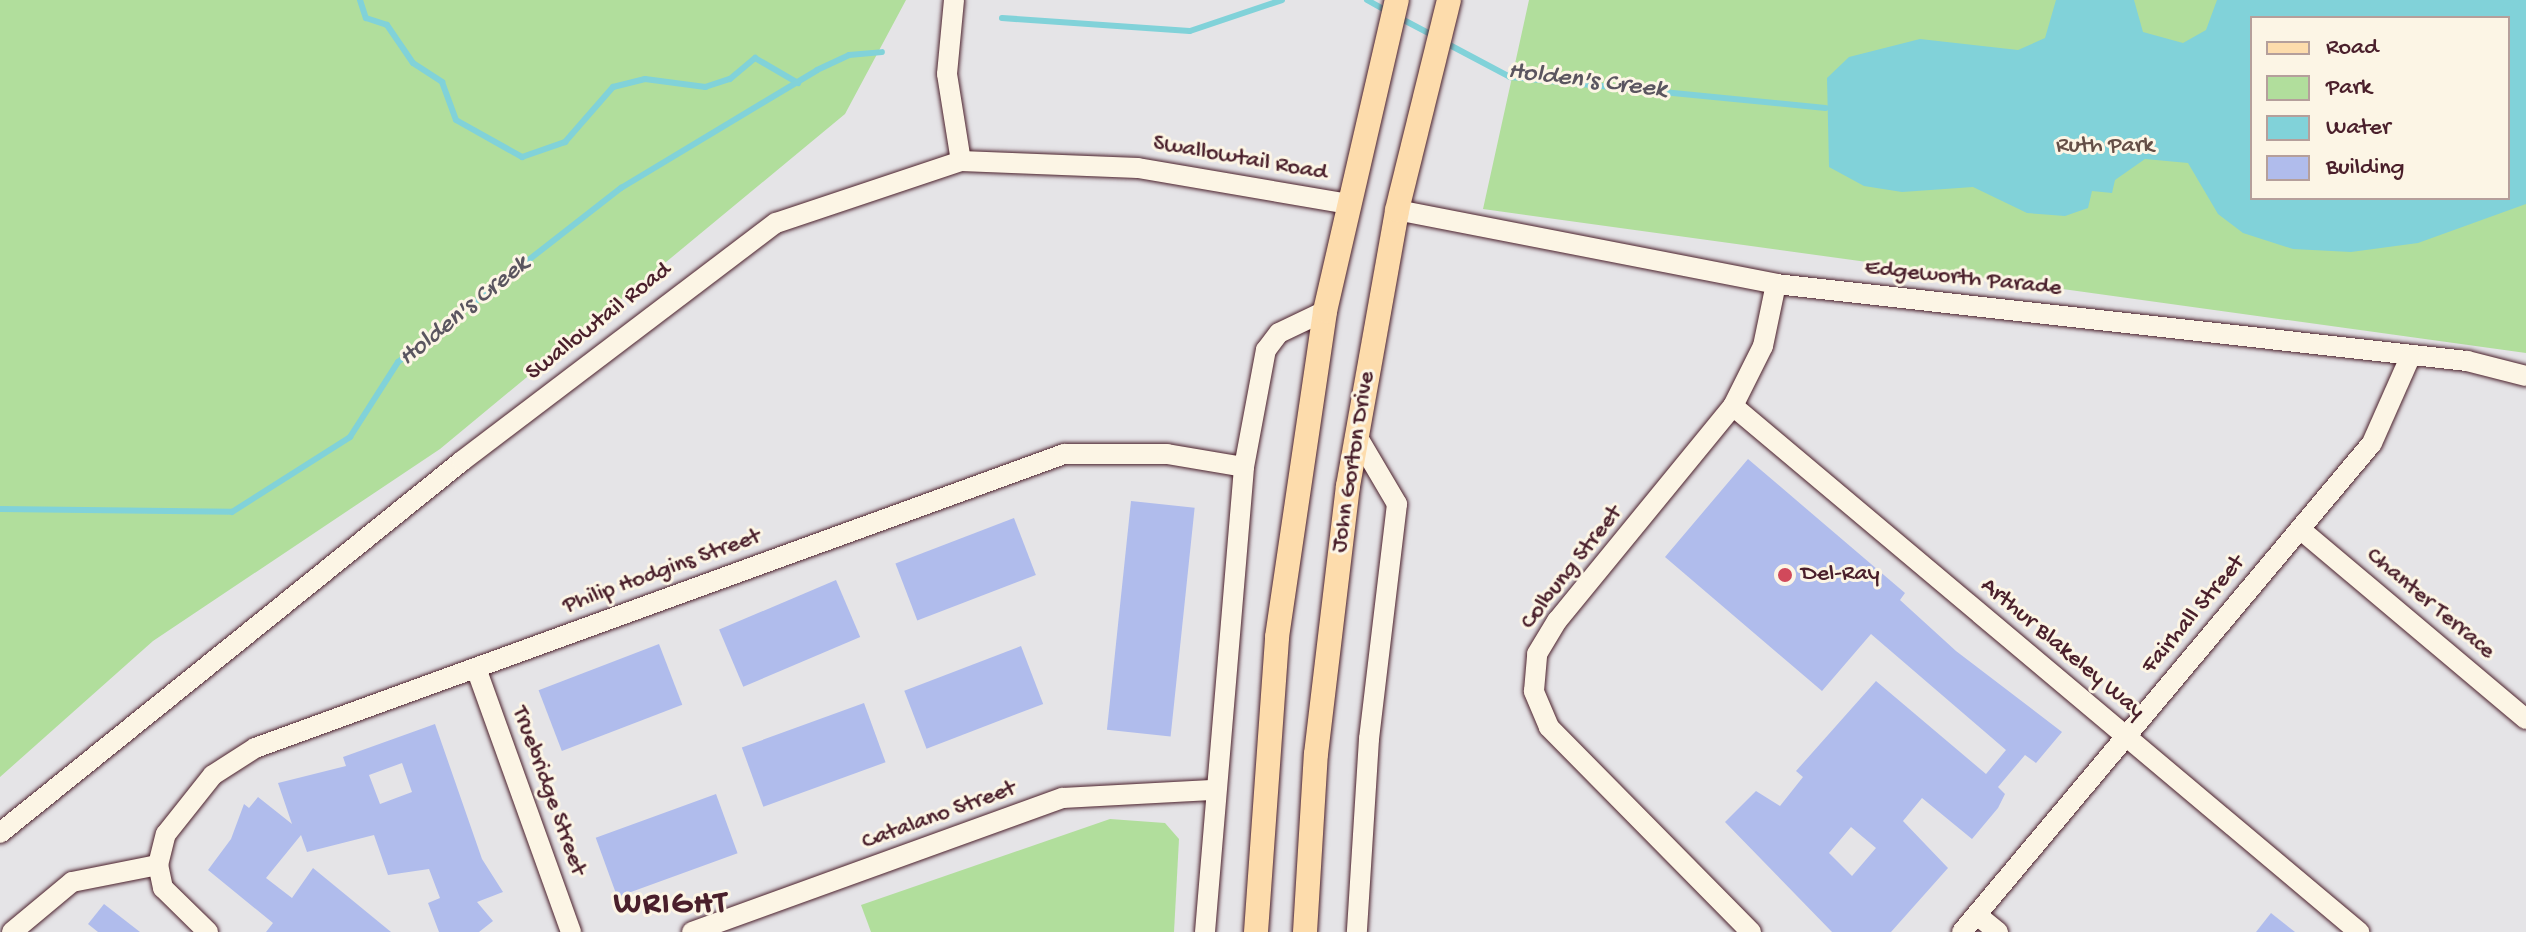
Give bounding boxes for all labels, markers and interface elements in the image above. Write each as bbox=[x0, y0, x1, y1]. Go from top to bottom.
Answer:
legend bbox=[2250, 16, 2510, 200]
text: Road bbox=[2326, 34, 2378, 63]
water label: Holden's Creek bbox=[1506, 57, 1668, 107]
text: Park bbox=[2326, 74, 2372, 103]
text: Water bbox=[2326, 114, 2390, 143]
street label: Swallowtail Road bbox=[1151, 130, 1329, 188]
park label: Ruth Park bbox=[2056, 133, 2154, 161]
text: Building bbox=[2326, 154, 2404, 183]
water label: Holden's Creek bbox=[393, 250, 537, 374]
street label: Edgeworth Parade bbox=[1863, 254, 2063, 304]
street label: Swallowtail Road bbox=[521, 256, 677, 388]
street label: John Gorton Drive bbox=[1325, 369, 1383, 555]
street label: Colbung Street bbox=[1515, 500, 1629, 636]
street label: Philip Hodgins Street bbox=[559, 523, 765, 621]
street label: Chanter Terrace bbox=[2360, 542, 2500, 666]
street label: Fairhall Street bbox=[2136, 550, 2252, 680]
place label: Del-Ray bbox=[1801, 561, 1880, 589]
marker: Del-Ray bbox=[1776, 566, 1794, 584]
street label: Arthur Blakeley Way bbox=[1974, 572, 2150, 726]
street label: Truebridge Street bbox=[504, 703, 592, 879]
street label: Catalano Street bbox=[858, 775, 1020, 857]
district label: WRIGHT bbox=[614, 886, 728, 924]

